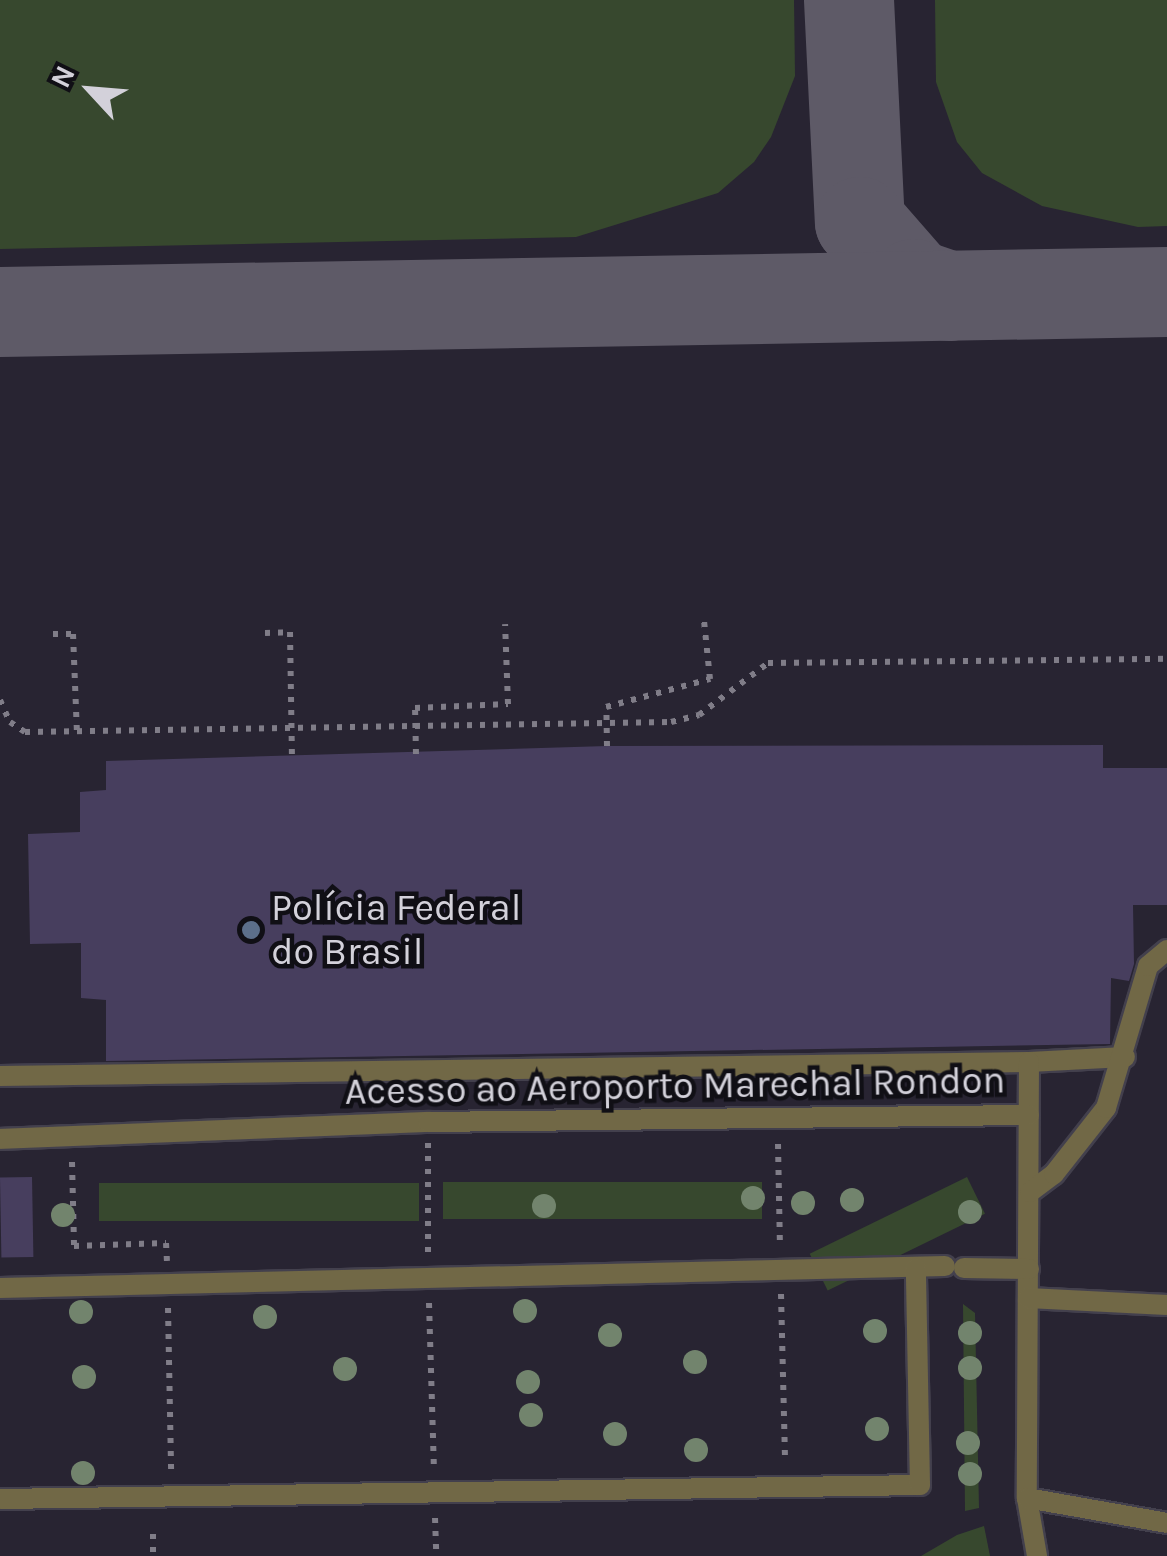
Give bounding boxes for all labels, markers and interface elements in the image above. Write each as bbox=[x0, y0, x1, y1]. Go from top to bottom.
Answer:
north arrow bbox=[40, 40, 140, 140]
text: N bbox=[43, 60, 82, 93]
place label: Polícia Federal do Brasil bbox=[271, 885, 521, 974]
marker: Polícia Federal do Brasil bbox=[240, 919, 262, 941]
street label: Acesso ao Aeroporto Marechal Rondon bbox=[344, 1057, 1006, 1115]

